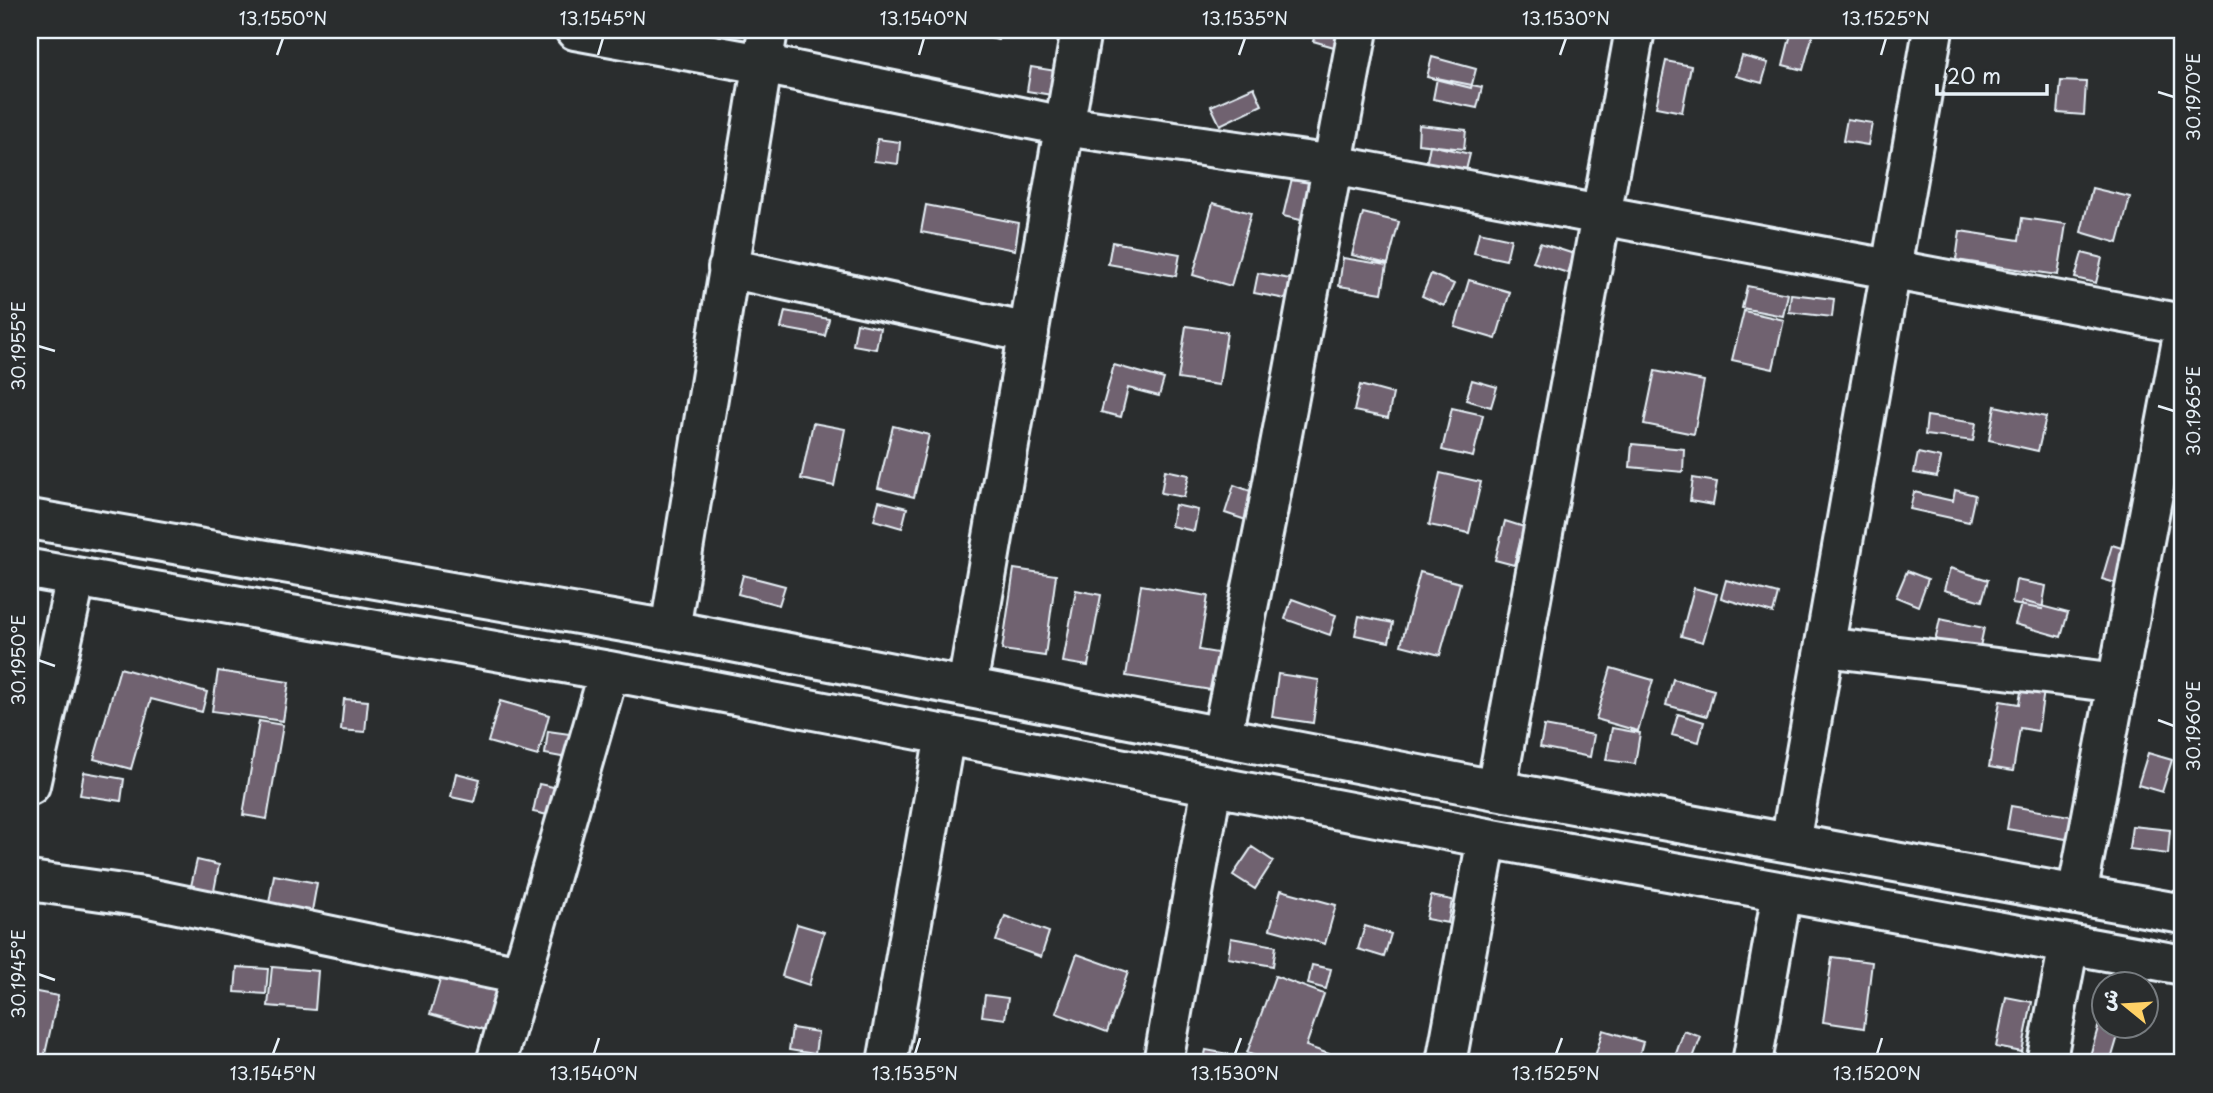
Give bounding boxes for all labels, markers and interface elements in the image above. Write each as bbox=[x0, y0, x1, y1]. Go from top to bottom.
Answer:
text: 13.1550°N bbox=[239, 4, 327, 31]
text: 13.1545°N bbox=[560, 4, 646, 31]
text: 13.1540°N bbox=[880, 4, 968, 31]
text: 13.1535°N bbox=[1202, 4, 1288, 31]
text: 13.1530°N bbox=[1522, 4, 1610, 31]
text: 13.1525°N bbox=[1842, 4, 1930, 31]
scale bar bbox=[1937, 52, 2047, 96]
text: 30.1970°E bbox=[2179, 53, 2206, 141]
text: 20 m bbox=[1947, 59, 2001, 91]
text: 30.1955°E bbox=[4, 301, 31, 391]
text: 30.1965°E bbox=[2179, 366, 2206, 456]
text: 30.1950°E bbox=[4, 614, 31, 706]
text: 30.1960°E bbox=[2179, 680, 2206, 772]
text: 30.1945°E bbox=[4, 929, 31, 1019]
north arrow bbox=[2090, 970, 2160, 1040]
text: ش bbox=[2091, 985, 2124, 1014]
text: 13.1545°N bbox=[230, 1059, 316, 1086]
text: 13.1540°N bbox=[550, 1059, 638, 1086]
text: 13.1535°N bbox=[872, 1059, 958, 1086]
text: 13.1530°N bbox=[1191, 1059, 1279, 1086]
text: 13.1525°N bbox=[1512, 1059, 1600, 1086]
text: 13.1520°N bbox=[1833, 1059, 1921, 1086]

